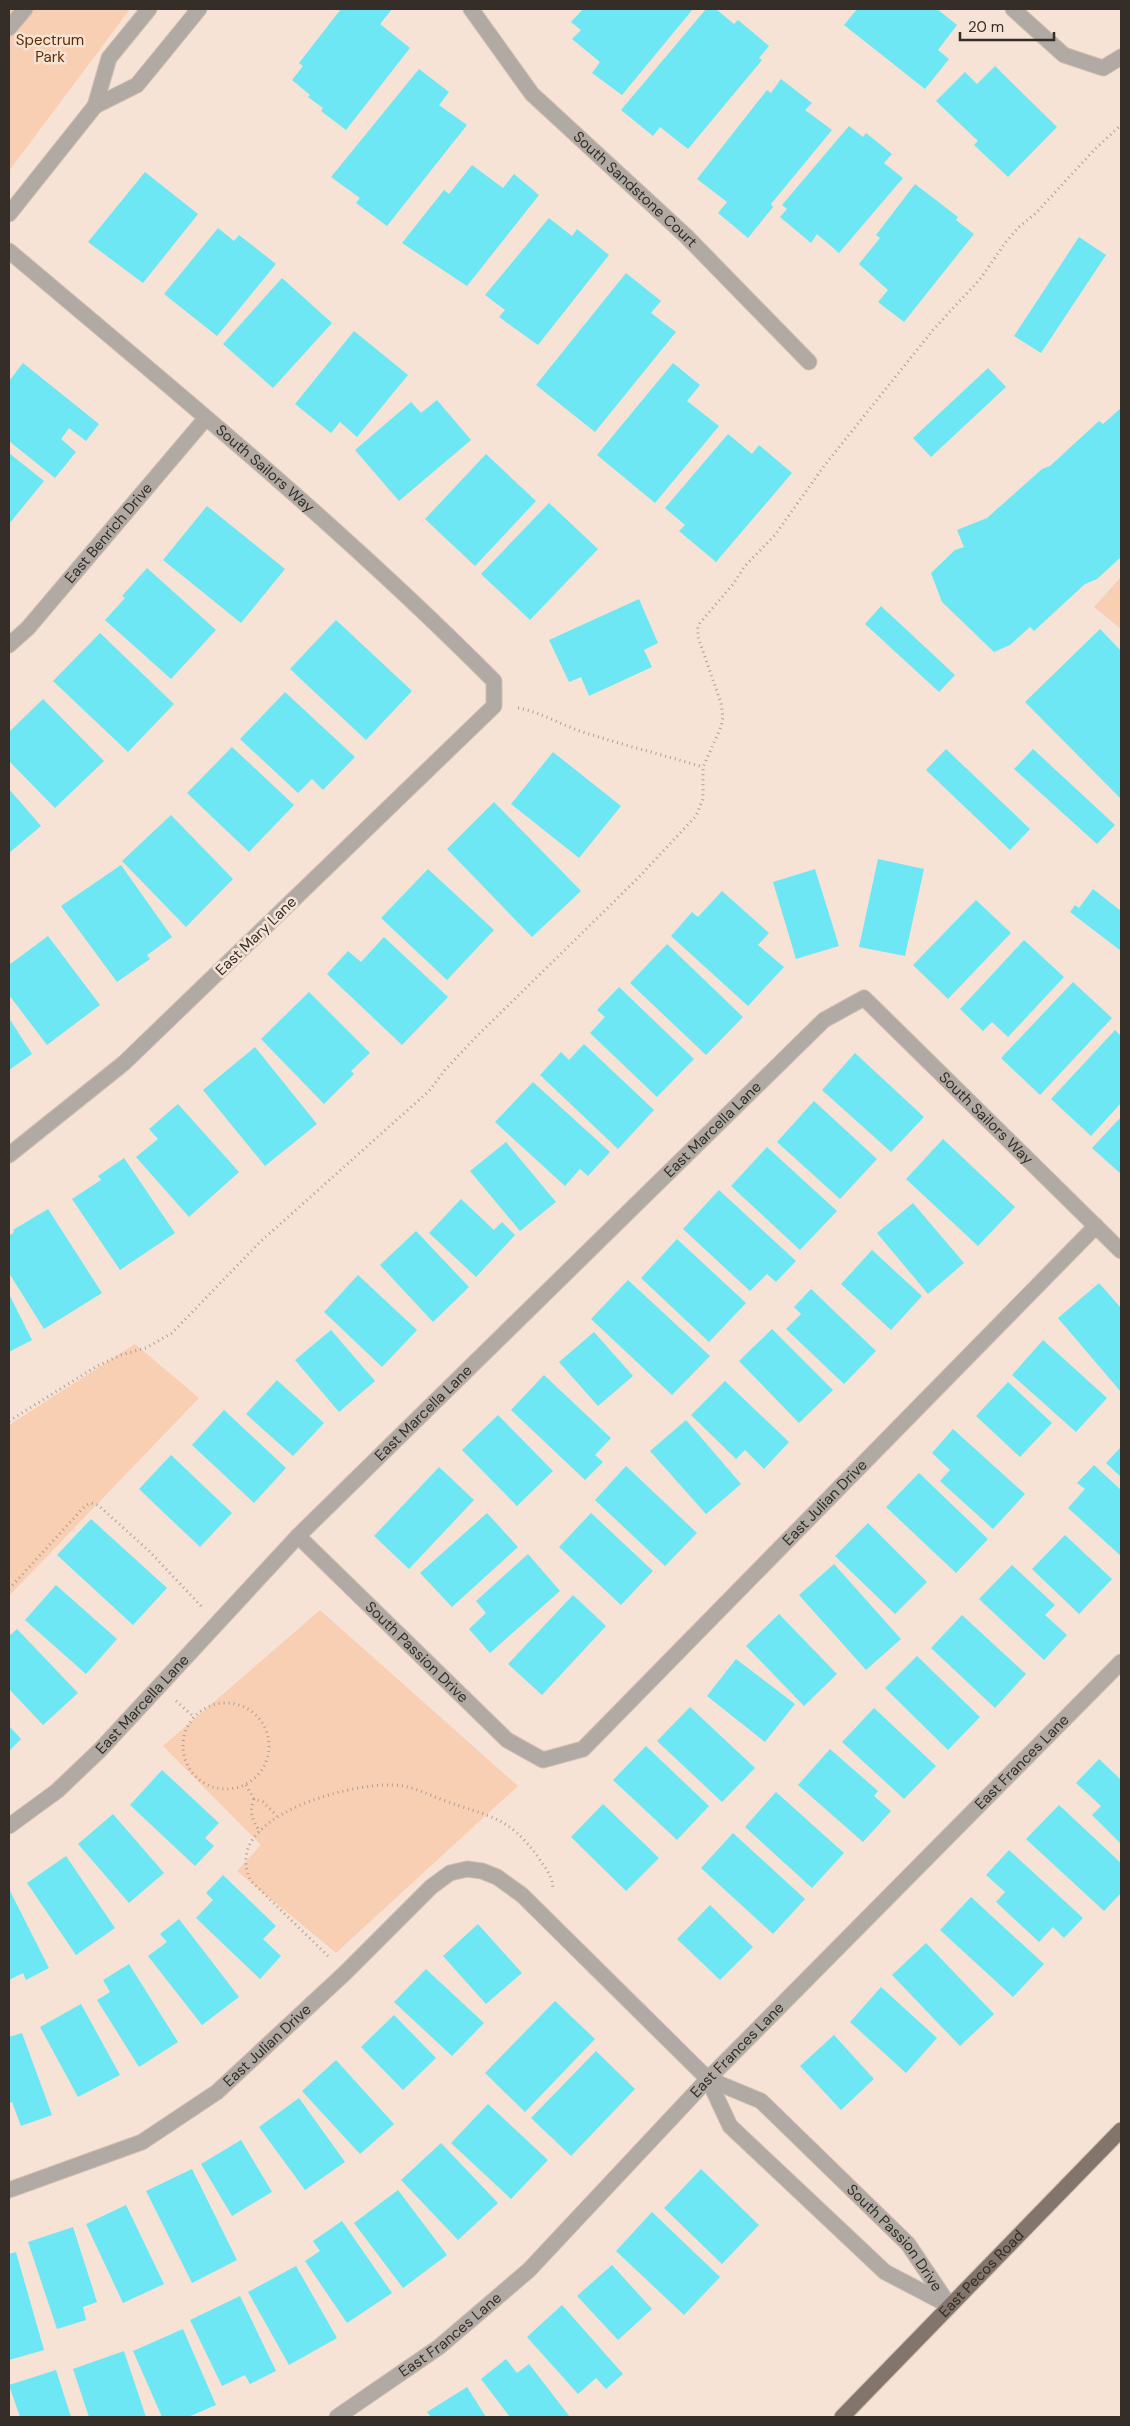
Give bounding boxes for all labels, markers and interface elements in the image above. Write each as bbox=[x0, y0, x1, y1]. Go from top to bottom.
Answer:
scale bar bbox=[960, 10, 1054, 42]
text: 20 m bbox=[968, 17, 1004, 37]
park label: Spectrum Park bbox=[16, 30, 84, 67]
street label: South Sandstone Court bbox=[569, 127, 702, 252]
street label: South Sailors Way bbox=[212, 420, 319, 518]
street label: East Benrich Drive bbox=[60, 479, 157, 588]
street label: East Mary Lane bbox=[211, 892, 301, 980]
street label: South Sailors Way bbox=[935, 1067, 1038, 1169]
street label: East Marcella Lane bbox=[659, 1077, 766, 1182]
street label: East Marcella Lane bbox=[370, 1361, 476, 1465]
street label: East Julian Drive bbox=[778, 1455, 872, 1550]
street label: South Passion Drive bbox=[361, 1597, 473, 1707]
street label: East Marcella Lane bbox=[91, 1650, 193, 1759]
street label: East Frances Lane bbox=[970, 1710, 1073, 1814]
street label: East Frances Lane bbox=[686, 1998, 788, 2102]
street label: East Julian Drive bbox=[219, 2000, 315, 2091]
street label: South Passion Drive bbox=[842, 2180, 947, 2295]
street label: East Pecos Road bbox=[934, 2226, 1028, 2322]
street label: East Frances Lane bbox=[395, 2288, 506, 2382]

